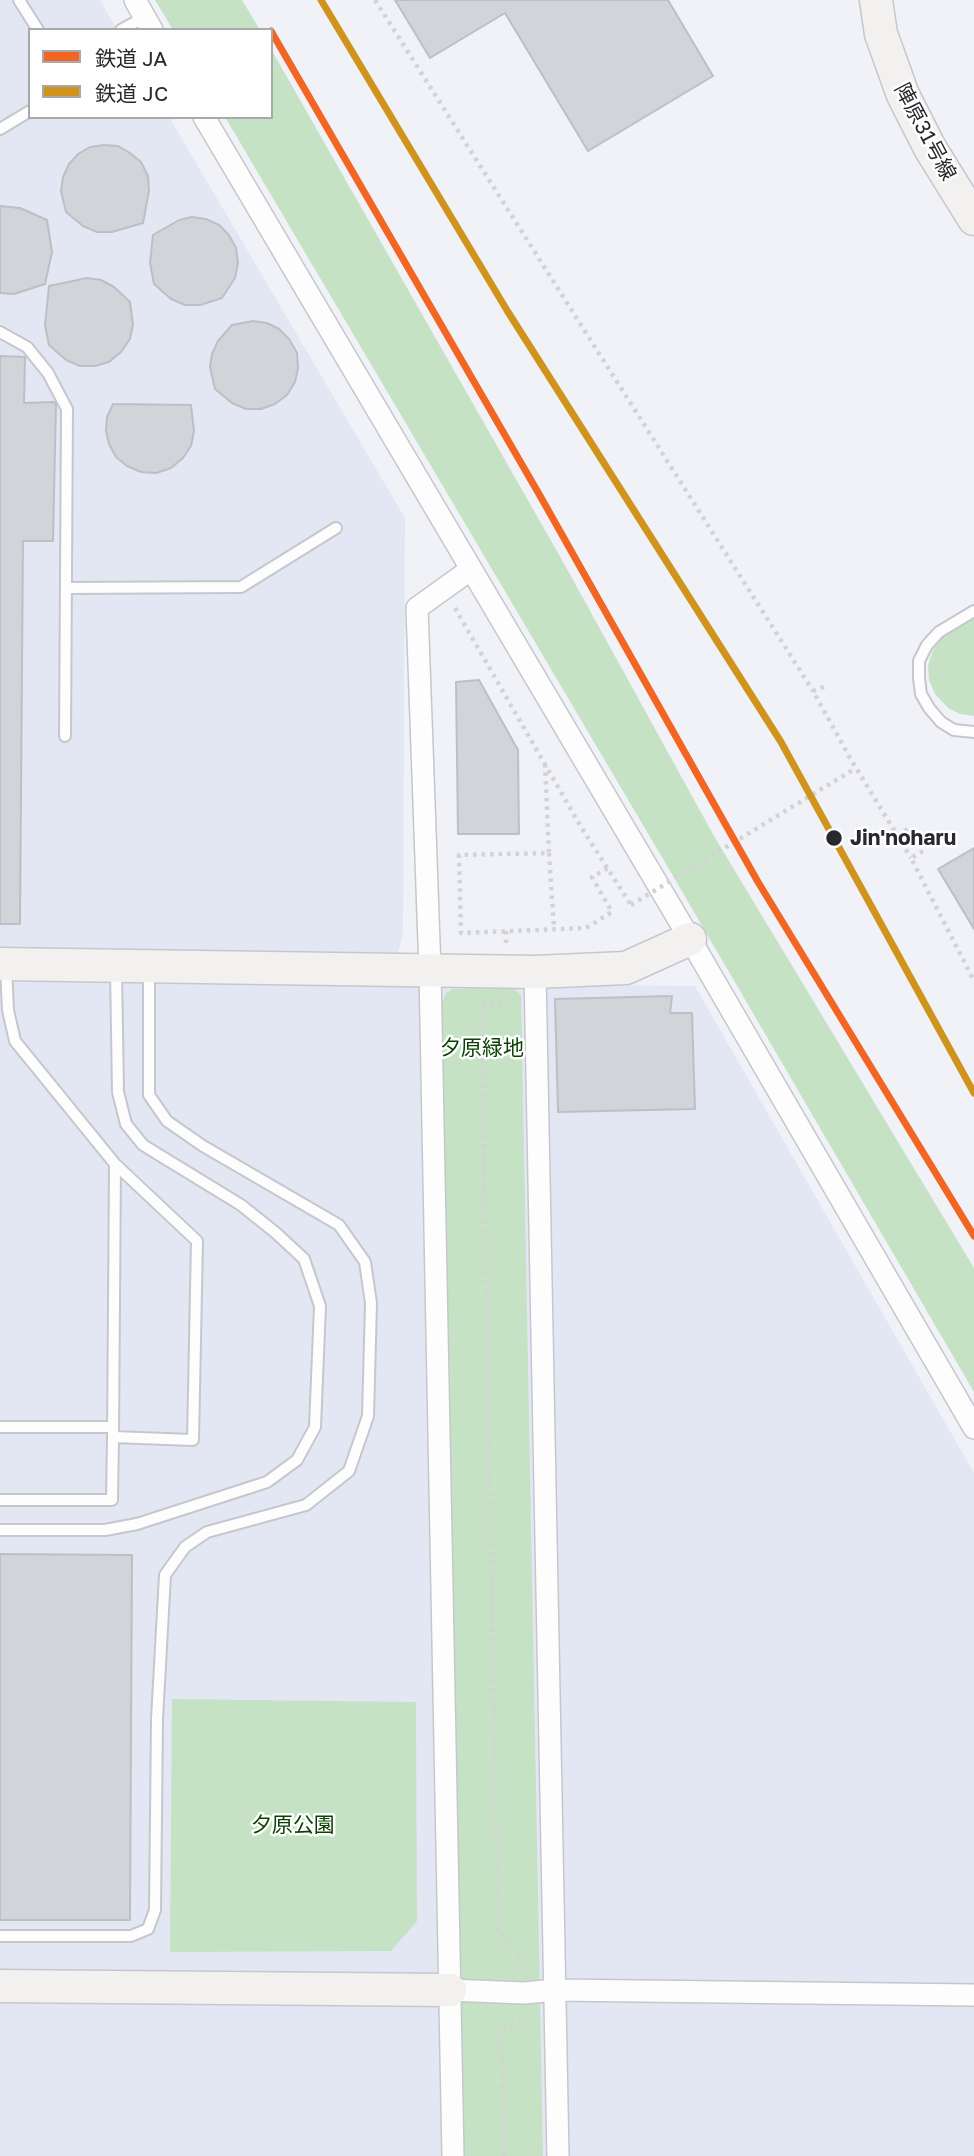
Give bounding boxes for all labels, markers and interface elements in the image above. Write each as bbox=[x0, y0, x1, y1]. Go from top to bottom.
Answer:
legend bbox=[28, 28, 273, 119]
text: 鉄道 JA bbox=[95, 45, 167, 71]
street label: 陣原31号線 bbox=[889, 79, 961, 185]
text: 鉄道 JC bbox=[95, 80, 168, 106]
place label: Jin'noharu bbox=[850, 825, 956, 851]
marker: Jin'noharu bbox=[824, 828, 844, 848]
park label: 夕原緑地 bbox=[440, 1035, 524, 1061]
park label: 夕原公園 bbox=[251, 1812, 335, 1838]

